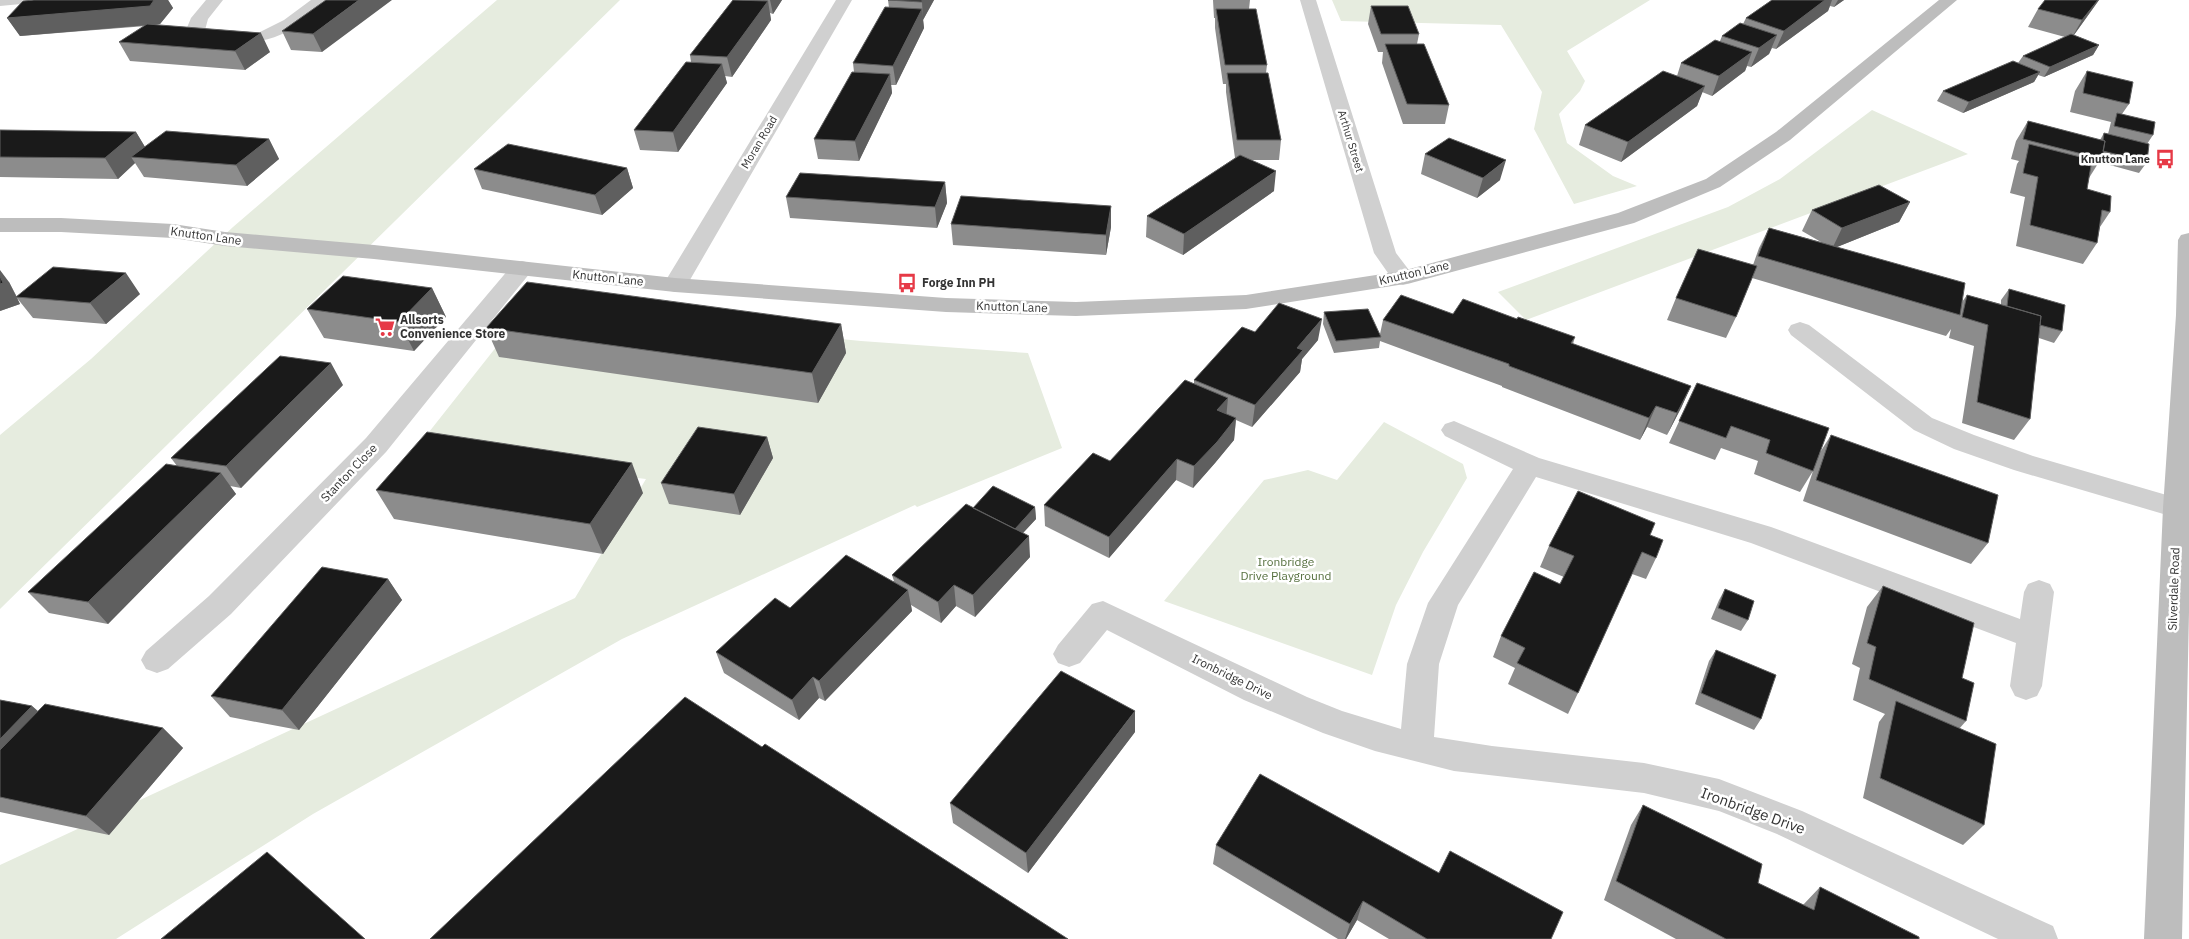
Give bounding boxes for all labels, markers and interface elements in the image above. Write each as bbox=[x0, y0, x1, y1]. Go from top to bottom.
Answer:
street label: Arthur Street bbox=[1335, 108, 1367, 174]
street label: Moran Road bbox=[738, 113, 780, 171]
bus stop icon: Knutton Lane bbox=[2154, 148, 2176, 170]
place label: Knutton Lane bbox=[2081, 152, 2150, 166]
street label: Knutton Lane bbox=[170, 223, 243, 248]
street label: Knutton Lane bbox=[1377, 257, 1451, 288]
street label: Knutton Lane bbox=[572, 266, 645, 289]
bus stop icon: Forge Inn PH bbox=[896, 272, 918, 294]
place label: Forge Inn PH bbox=[922, 275, 995, 290]
street label: Knutton Lane bbox=[976, 298, 1048, 315]
place label: Allsorts Convenience Store bbox=[400, 312, 505, 341]
supermarket icon: Allsorts Convenience Store bbox=[374, 316, 396, 338]
street label: Stanton Close bbox=[317, 440, 380, 505]
street label: Silverdale Road bbox=[2165, 547, 2182, 631]
park label: Ironbridge Drive Playground bbox=[1240, 554, 1332, 583]
street label: Ironbridge Drive bbox=[1190, 651, 1275, 703]
street label: Ironbridge Drive bbox=[1699, 783, 1808, 838]

